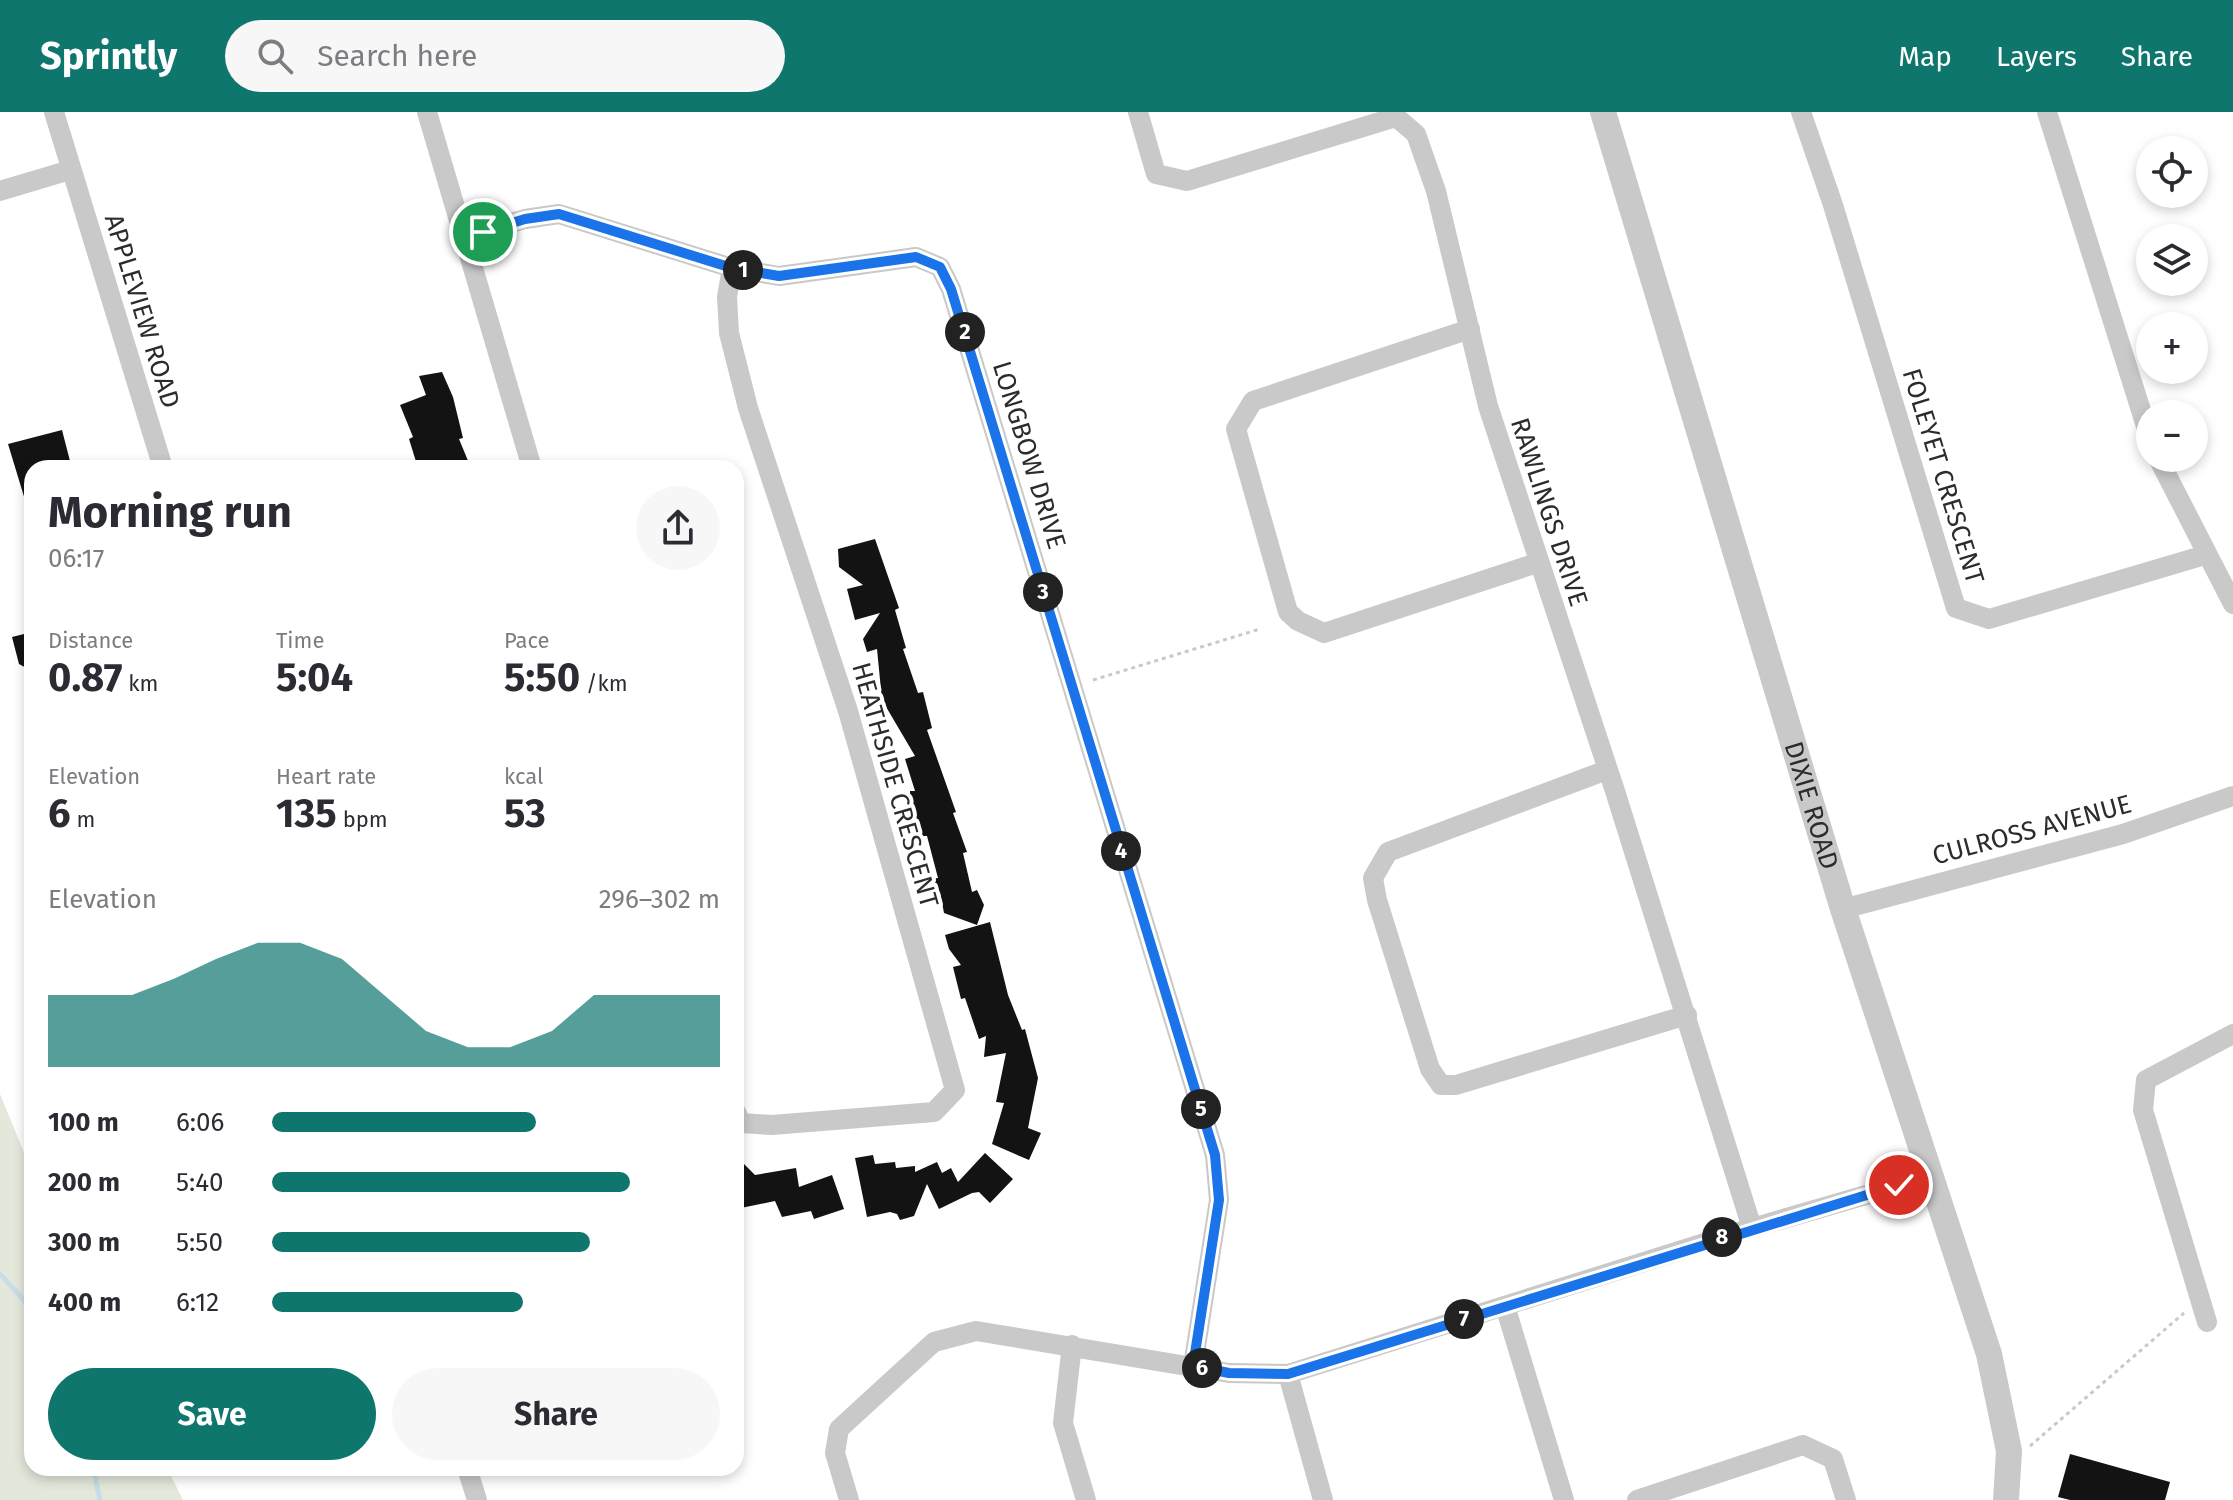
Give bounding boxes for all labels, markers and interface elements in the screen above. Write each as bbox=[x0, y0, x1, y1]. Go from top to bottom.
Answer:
search box bbox=[225, 20, 785, 92]
text: Sprintly bbox=[40, 33, 177, 79]
icon: search bbox=[253, 34, 297, 78]
text: Search here bbox=[317, 38, 477, 74]
text: Map bbox=[1898, 40, 1952, 73]
text: Layers bbox=[1996, 40, 2077, 73]
text: Share bbox=[2121, 40, 2193, 73]
map controls bbox=[2136, 136, 2208, 472]
button: locate bbox=[2136, 136, 2208, 208]
pin bbox=[449, 198, 517, 266]
street label: APPLEVIEW ROAD bbox=[98, 210, 186, 412]
icon: arrive bbox=[461, 210, 505, 254]
button: layers bbox=[2136, 224, 2208, 296]
pin: 1 bbox=[723, 250, 763, 290]
text: 1 bbox=[738, 256, 748, 283]
pin: 2 bbox=[945, 312, 985, 352]
button: + bbox=[2136, 312, 2208, 384]
text: 2 bbox=[959, 318, 971, 345]
street label: LONGBOW DRIVE bbox=[986, 357, 1072, 553]
street label: FOLEYET CRESCENT bbox=[1896, 365, 1991, 588]
button: − bbox=[2136, 400, 2208, 472]
street label: RAWLINGS DRIVE bbox=[1504, 414, 1594, 610]
text: Morning run bbox=[48, 486, 292, 539]
button: share bbox=[636, 486, 720, 570]
text: 06:17 bbox=[48, 543, 104, 574]
pin: 3 bbox=[1023, 572, 1063, 612]
text: 3 bbox=[1037, 578, 1049, 605]
text: Distance bbox=[48, 627, 133, 654]
text: Time bbox=[276, 627, 324, 654]
text: Pace bbox=[504, 627, 550, 654]
text: 0.87 bbox=[48, 654, 122, 702]
text: 5:04 bbox=[276, 654, 353, 702]
text: 5:50 bbox=[504, 654, 580, 702]
street label: HEATHSIDE CRESCENT bbox=[845, 659, 945, 912]
text: km bbox=[122, 670, 158, 697]
text: /km bbox=[580, 670, 628, 697]
street label: DIXIE ROAD bbox=[1778, 738, 1846, 873]
text: Elevation bbox=[48, 763, 140, 790]
text: Heart rate bbox=[276, 763, 376, 790]
text: kcal bbox=[504, 763, 544, 790]
street label: CULROSS AVENUE bbox=[1929, 789, 2135, 871]
text: 6 bbox=[48, 790, 71, 838]
text: 135 bbox=[276, 790, 337, 838]
text: 53 bbox=[504, 790, 546, 838]
text: m bbox=[71, 806, 95, 833]
text: bpm bbox=[337, 806, 388, 833]
pin: 4 bbox=[1101, 831, 1141, 871]
text: 4 bbox=[1115, 837, 1127, 864]
text: Elevation bbox=[48, 884, 157, 915]
text: 296–302 m bbox=[599, 884, 720, 915]
pin: 5 bbox=[1181, 1089, 1221, 1129]
text: 5 bbox=[1195, 1095, 1207, 1122]
text: 100 m bbox=[48, 1107, 119, 1138]
text: 6:06 bbox=[176, 1107, 224, 1138]
pin bbox=[1865, 1151, 1933, 1219]
icon: check bbox=[1877, 1163, 1921, 1207]
text: 200 m bbox=[48, 1167, 120, 1198]
text: 5:40 bbox=[176, 1167, 223, 1198]
pin: 8 bbox=[1702, 1217, 1742, 1257]
text: 8 bbox=[1716, 1223, 1728, 1250]
text: 300 m bbox=[48, 1227, 120, 1258]
text: 5:50 bbox=[176, 1227, 223, 1258]
text: 400 m bbox=[48, 1287, 121, 1318]
text: 6:12 bbox=[176, 1287, 219, 1318]
pin: 7 bbox=[1444, 1299, 1484, 1339]
text: 7 bbox=[1459, 1305, 1469, 1332]
pin: 6 bbox=[1182, 1348, 1222, 1388]
text: 6 bbox=[1196, 1354, 1208, 1381]
button: Save bbox=[48, 1368, 376, 1460]
button: Share bbox=[392, 1368, 720, 1460]

